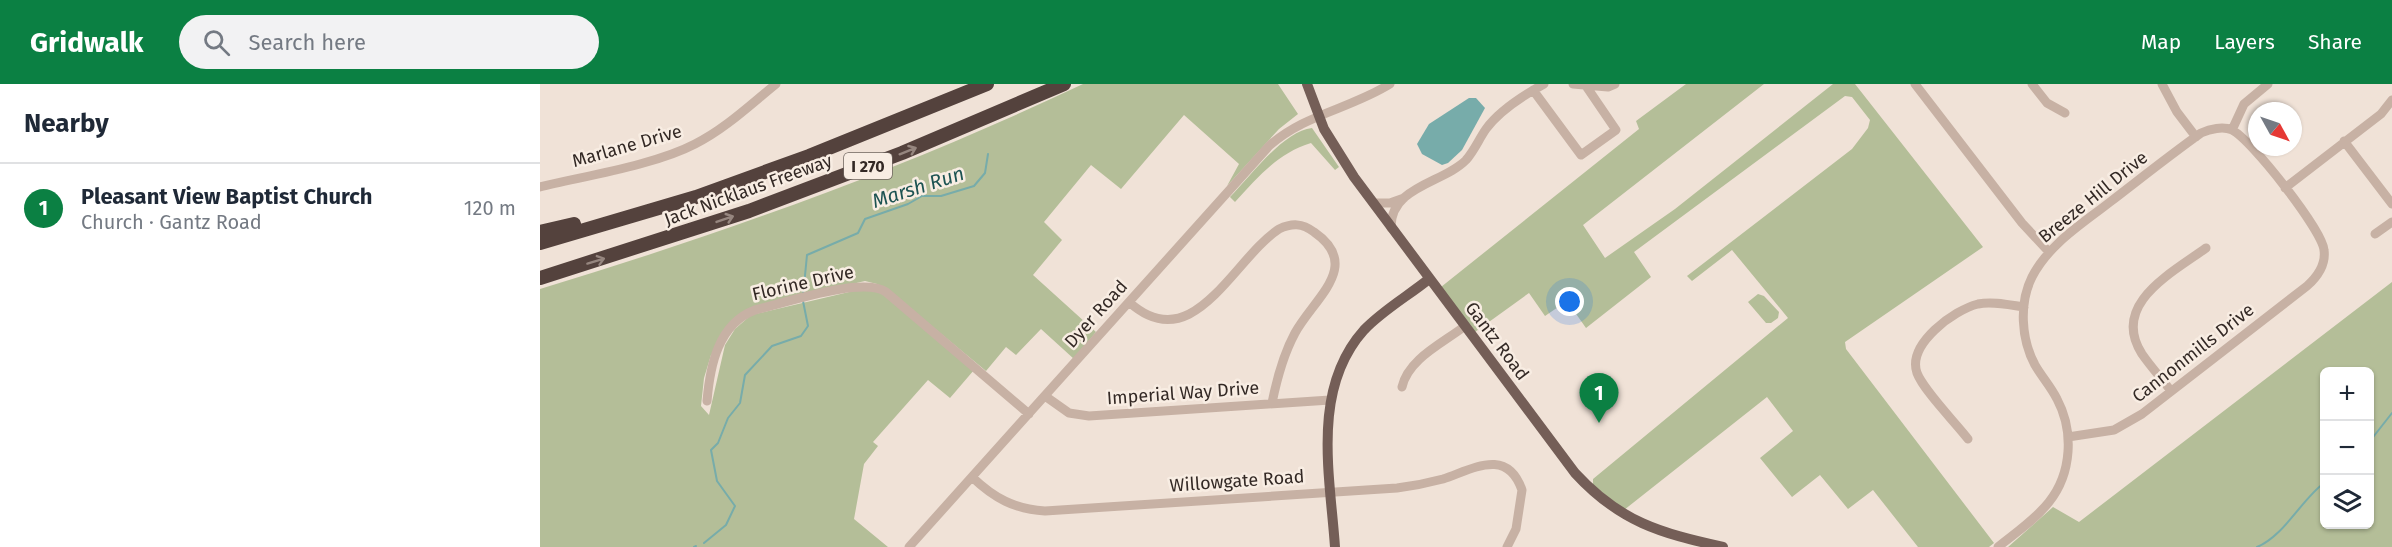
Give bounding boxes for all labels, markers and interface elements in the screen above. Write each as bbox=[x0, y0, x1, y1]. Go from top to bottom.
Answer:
search box bbox=[179, 15, 599, 69]
text: Gridwalk bbox=[30, 26, 143, 59]
icon: search bbox=[200, 26, 233, 59]
text: Search here bbox=[248, 29, 366, 56]
text: Map bbox=[2141, 29, 2181, 55]
text: Layers bbox=[2214, 29, 2275, 55]
text: Share bbox=[2308, 29, 2362, 55]
north arrow bbox=[2248, 102, 2302, 156]
text: Nearby bbox=[24, 108, 109, 139]
street label: Marlane Drive bbox=[570, 120, 684, 172]
one-way arrow bbox=[898, 145, 916, 156]
street label: Breeze Hill Drive bbox=[2034, 146, 2152, 248]
street label: Jack Nicklaus Freeway bbox=[661, 149, 835, 231]
road number: I 270 bbox=[844, 153, 892, 179]
water label: Marsh Run bbox=[869, 161, 967, 213]
text: Pleasant View Baptist Church bbox=[81, 183, 373, 210]
text: 1 bbox=[39, 196, 48, 220]
text: 120 m bbox=[464, 196, 516, 220]
text: Church · Gantz Road bbox=[81, 210, 262, 234]
one-way arrow bbox=[715, 213, 734, 224]
one-way arrow bbox=[586, 255, 605, 266]
street label: Florine Drive bbox=[750, 261, 856, 305]
street label: Dyer Road bbox=[1060, 276, 1132, 352]
your location bbox=[1555, 287, 1584, 316]
street label: Gantz Road bbox=[1460, 298, 1534, 384]
street label: Cannonmills Drive bbox=[2128, 299, 2258, 407]
map controls bbox=[2320, 367, 2374, 529]
button: + bbox=[2320, 367, 2374, 421]
pin: 1 bbox=[1580, 374, 1618, 423]
street label: Imperial Way Drive bbox=[1106, 377, 1260, 409]
button: − bbox=[2320, 421, 2374, 475]
street label: Willowgate Road bbox=[1169, 465, 1305, 497]
button: layers bbox=[2320, 475, 2374, 529]

